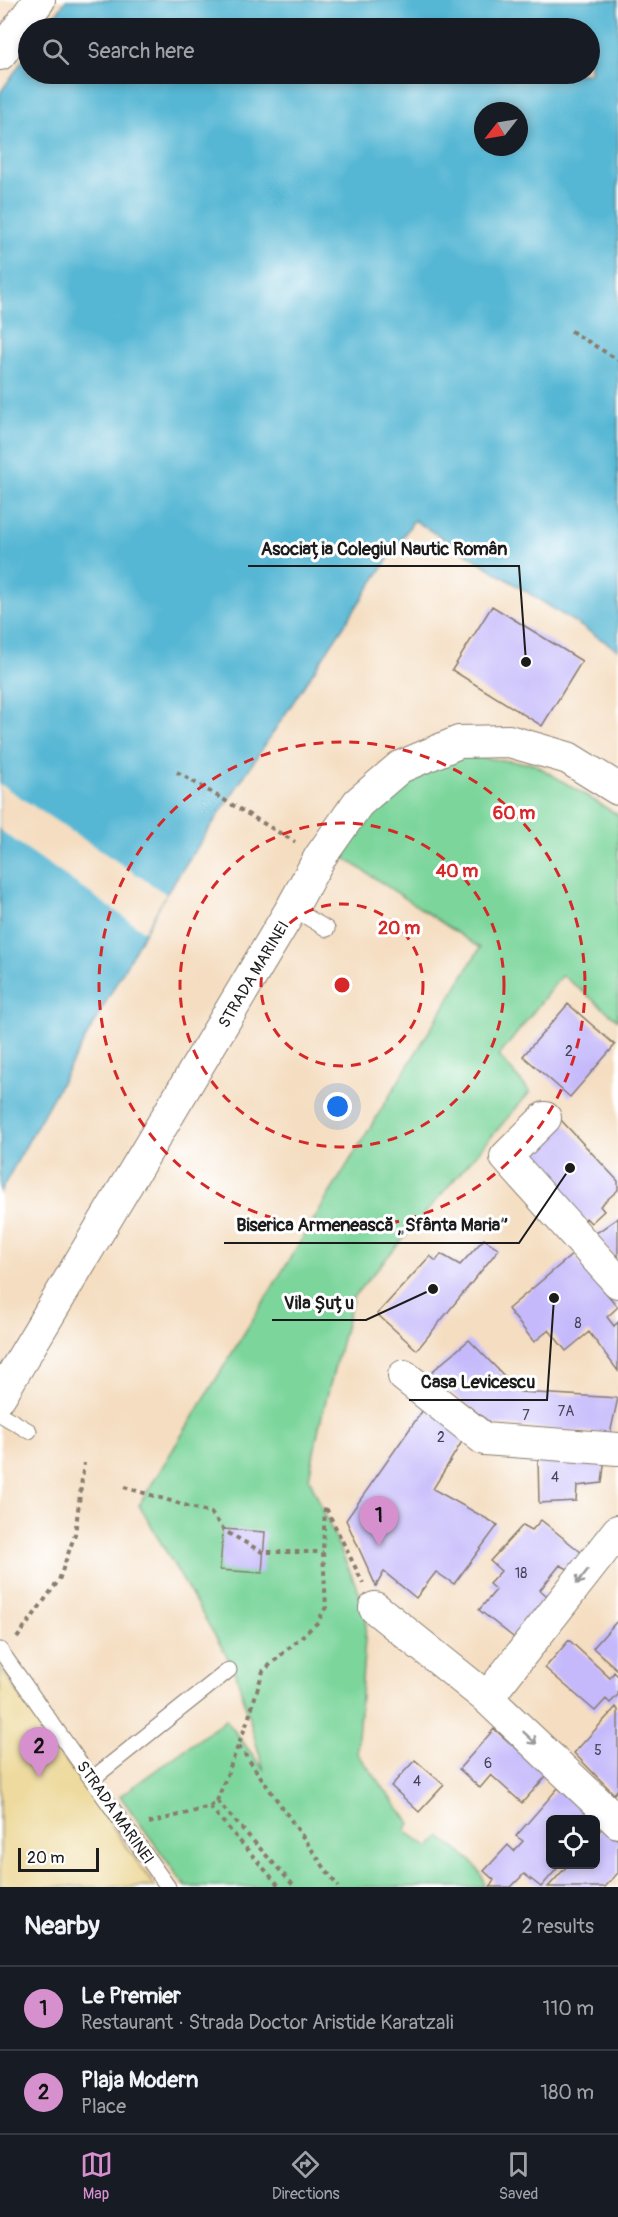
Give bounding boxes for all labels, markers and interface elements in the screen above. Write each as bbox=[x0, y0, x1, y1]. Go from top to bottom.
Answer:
search box bbox=[18, 18, 600, 84]
icon: search bbox=[39, 35, 72, 68]
text: Search here bbox=[87, 37, 194, 65]
north arrow bbox=[474, 102, 528, 156]
callout: Asociația Colegiul Nautic Român bbox=[248, 530, 519, 566]
text: Asociația Colegiul Nautic Român bbox=[261, 538, 507, 561]
text: 60 m bbox=[493, 802, 535, 825]
text: 40 m bbox=[436, 860, 478, 883]
street label: STRADA MARINEI bbox=[214, 917, 294, 1032]
text: 20 m bbox=[378, 917, 420, 940]
centre of rings bbox=[332, 975, 352, 995]
house number: 2 bbox=[565, 1043, 573, 1060]
your location bbox=[323, 1092, 352, 1121]
callout: Biserica Armenească „Sfânta Maria” bbox=[224, 1207, 519, 1243]
text: Biserica Armenească „Sfânta Maria” bbox=[236, 1214, 508, 1237]
callout: Vila Șuțu bbox=[272, 1284, 366, 1320]
text: Vila Șuțu bbox=[284, 1292, 354, 1315]
house number: 8 bbox=[574, 1315, 582, 1332]
callout: Casa Levicescu bbox=[409, 1364, 547, 1400]
text: Casa Levicescu bbox=[421, 1371, 535, 1394]
house number: 7A bbox=[558, 1403, 574, 1420]
house number: 7 bbox=[522, 1407, 530, 1424]
house number: 2 bbox=[437, 1429, 445, 1446]
house number: 4 bbox=[551, 1469, 559, 1486]
pin: 1 bbox=[360, 1496, 398, 1546]
house number: 18 bbox=[515, 1565, 527, 1582]
one-way arrow bbox=[575, 1569, 588, 1585]
pin: 2 bbox=[20, 1728, 58, 1777]
one-way arrow bbox=[522, 1731, 537, 1745]
house number: 5 bbox=[594, 1742, 602, 1759]
house number: 6 bbox=[484, 1755, 492, 1772]
street label: STRADA MARINEI bbox=[72, 1757, 158, 1868]
house number: 4 bbox=[413, 1773, 421, 1790]
map controls bbox=[546, 1815, 600, 1869]
button: locate bbox=[546, 1815, 600, 1869]
scale bar bbox=[18, 1845, 99, 1872]
text: 20 m bbox=[27, 1848, 65, 1868]
text: Nearby bbox=[24, 1910, 100, 1942]
text: 2 results bbox=[522, 1914, 594, 1939]
text: Le Premier bbox=[81, 1982, 181, 2010]
text: 1 bbox=[40, 1996, 47, 2021]
text: 110 m bbox=[543, 1996, 594, 2021]
text: Restaurant · Strada Doctor Aristide Karatzali bbox=[81, 2010, 454, 2035]
text: Plaja Modern bbox=[81, 2066, 199, 2094]
text: 2 bbox=[38, 2080, 49, 2105]
text: 180 m bbox=[540, 2080, 594, 2105]
text: Place bbox=[81, 2094, 126, 2119]
tab: Map bbox=[80, 2148, 113, 2204]
tab: Directions bbox=[272, 2148, 340, 2204]
tab: Saved bbox=[499, 2148, 538, 2204]

